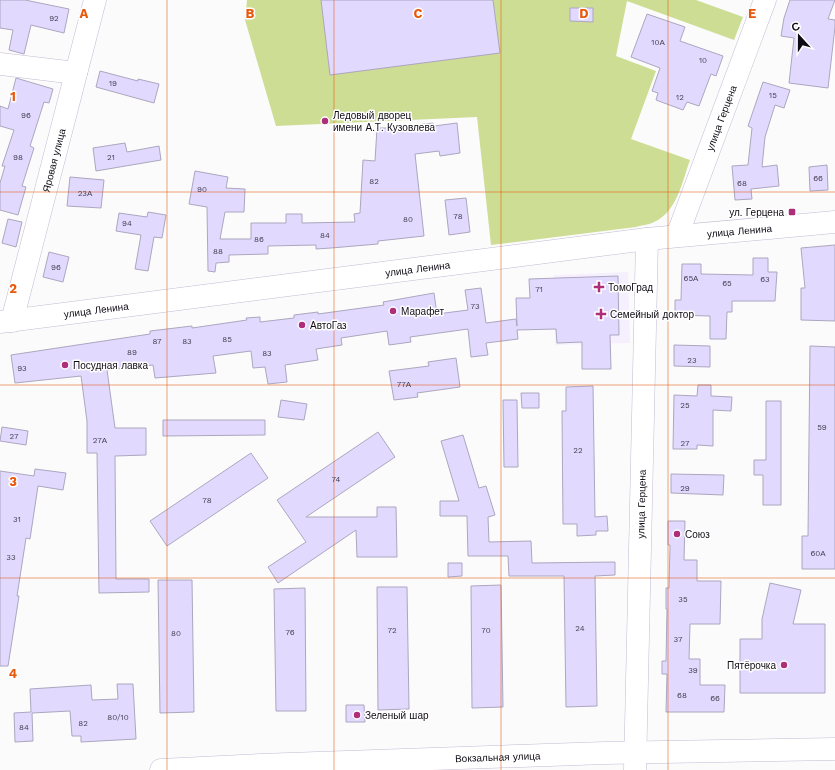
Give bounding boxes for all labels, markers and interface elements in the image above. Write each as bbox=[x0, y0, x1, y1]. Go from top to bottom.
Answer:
text: A bbox=[80, 6, 89, 21]
text: B bbox=[246, 6, 255, 21]
text: C bbox=[414, 6, 423, 21]
text: D bbox=[579, 6, 589, 21]
text: E bbox=[748, 6, 756, 21]
house number: 92 bbox=[49, 14, 59, 23]
north arrow bbox=[779, 16, 819, 56]
text: С bbox=[790, 20, 802, 35]
house number: 10А bbox=[651, 38, 665, 47]
house number: 10 bbox=[699, 56, 707, 65]
house number: 19 bbox=[109, 79, 117, 88]
street label: улица Герцена bbox=[704, 83, 739, 152]
text: 1 bbox=[10, 89, 16, 104]
house number: 15 bbox=[769, 91, 777, 100]
house number: 12 bbox=[676, 93, 684, 102]
place label: Ледовый дворец имени А.Т. Кузовлева bbox=[333, 110, 436, 133]
house number: 96 bbox=[21, 111, 31, 120]
marker: Ледовый дворец имени А.Т. Кузовлева bbox=[320, 116, 330, 126]
street label: Яровая улица bbox=[41, 127, 68, 193]
house number: 98 bbox=[13, 153, 23, 162]
house number: 21 bbox=[107, 153, 115, 162]
house number: 66 bbox=[813, 174, 823, 183]
house number: 82 bbox=[369, 177, 379, 186]
house number: 68 bbox=[737, 179, 747, 188]
house number: 90 bbox=[197, 185, 207, 194]
house number: 23А bbox=[78, 189, 93, 198]
place label: ул. Герцена bbox=[729, 207, 784, 218]
marker: ул. Герцена bbox=[787, 207, 797, 217]
house number: 78 bbox=[453, 212, 463, 221]
house number: 80 bbox=[403, 215, 413, 224]
house number: 94 bbox=[122, 219, 132, 228]
street label: улица Ленина bbox=[706, 223, 773, 240]
house number: 84 bbox=[320, 231, 330, 240]
house number: 86 bbox=[254, 235, 264, 244]
house number: 88 bbox=[213, 247, 223, 256]
street label: улица Ленина bbox=[385, 259, 451, 279]
house number: 96 bbox=[51, 263, 61, 272]
house number: 65А bbox=[684, 274, 699, 283]
house number: 63 bbox=[760, 275, 770, 284]
house number: 65 bbox=[722, 279, 732, 288]
text: 2 bbox=[9, 281, 17, 296]
marker: ТомоГрад bbox=[593, 281, 605, 293]
place label: ТомоГрад bbox=[608, 282, 653, 293]
house number: 71 bbox=[535, 285, 543, 294]
street label: улица Ленина bbox=[63, 300, 130, 320]
house number: 73 bbox=[470, 302, 480, 311]
marker: Марафет bbox=[388, 306, 398, 316]
place label: Марафет bbox=[401, 306, 445, 317]
marker: Семейный доктор bbox=[595, 308, 607, 320]
place label: Семейный доктор bbox=[610, 309, 694, 320]
marker: АвтоГаз bbox=[297, 320, 307, 330]
place label: АвтоГаз bbox=[310, 320, 347, 331]
house number: 85 bbox=[222, 335, 232, 344]
house number: 87 bbox=[152, 337, 162, 346]
house number: 83 bbox=[182, 337, 192, 346]
house number: 89 bbox=[127, 348, 137, 357]
house number: 83 bbox=[262, 349, 272, 358]
house number: 23 bbox=[687, 356, 697, 365]
marker: Посудная лавка bbox=[60, 360, 70, 370]
place label: Посудная лавка bbox=[73, 360, 148, 371]
house number: 93 bbox=[17, 364, 27, 373]
house number: 77А bbox=[397, 380, 412, 389]
house number: 25 bbox=[680, 401, 690, 410]
house number: 59 bbox=[817, 423, 827, 432]
house number: 27 bbox=[10, 432, 19, 441]
house number: 27А bbox=[93, 436, 108, 445]
house number: 27 bbox=[681, 439, 690, 448]
house number: 22 bbox=[573, 446, 583, 455]
street label: улица Герцена bbox=[635, 469, 648, 539]
text: 3 bbox=[9, 474, 17, 489]
house number: 74 bbox=[332, 475, 341, 484]
house number: 29 bbox=[680, 484, 690, 493]
house number: 78 bbox=[202, 496, 212, 505]
house number: 31 bbox=[13, 515, 21, 524]
marker: Союз bbox=[672, 529, 682, 539]
place label: Союз bbox=[685, 529, 710, 540]
house number: 60А bbox=[810, 549, 826, 558]
house number: 33 bbox=[6, 553, 16, 562]
house number: 35 bbox=[678, 595, 688, 604]
house number: 24 bbox=[575, 624, 585, 633]
house number: 72 bbox=[387, 626, 397, 635]
house number: 70 bbox=[481, 626, 491, 635]
house number: 76 bbox=[285, 628, 295, 637]
house number: 80 bbox=[171, 629, 181, 638]
house number: 37 bbox=[674, 635, 683, 644]
place label: Пятёрочка bbox=[727, 660, 776, 671]
marker: Пятёрочка bbox=[779, 660, 789, 670]
text: 4 bbox=[9, 666, 18, 681]
house number: 39 bbox=[688, 666, 698, 675]
house number: 68 bbox=[677, 691, 687, 700]
house number: 66 bbox=[710, 694, 720, 703]
marker: Зеленый шар bbox=[352, 710, 362, 720]
place label: Зеленый шар bbox=[365, 710, 429, 721]
house number: 80/10 bbox=[107, 713, 129, 722]
house number: 82 bbox=[78, 719, 88, 728]
house number: 84 bbox=[19, 723, 29, 732]
street label: Вокзальная улица bbox=[455, 750, 541, 764]

